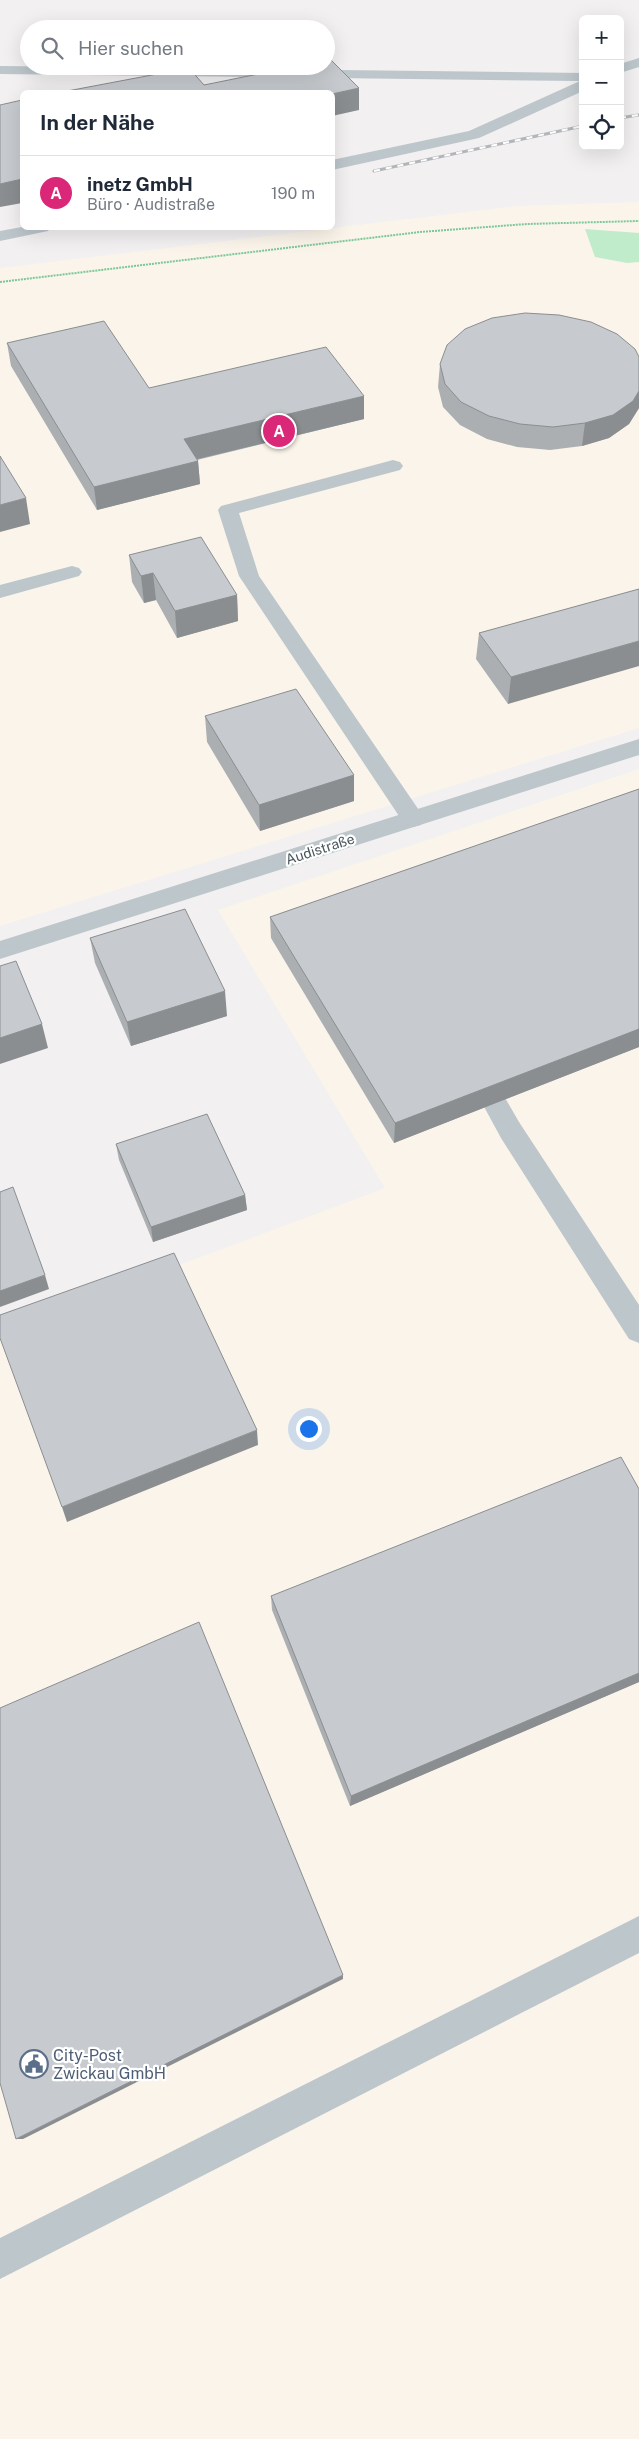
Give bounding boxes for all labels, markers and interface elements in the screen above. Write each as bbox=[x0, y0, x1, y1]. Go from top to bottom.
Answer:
map controls bbox=[579, 15, 624, 150]
button: + bbox=[579, 15, 624, 60]
search box bbox=[20, 20, 335, 75]
icon: search bbox=[38, 34, 66, 62]
text: Hier suchen bbox=[78, 37, 184, 59]
button: − bbox=[579, 60, 624, 105]
button: locate bbox=[579, 105, 624, 150]
text: In der Nähe bbox=[40, 110, 155, 135]
text: inetz GmbH bbox=[87, 173, 193, 195]
text: A bbox=[50, 184, 62, 203]
text: 190 m bbox=[271, 184, 315, 203]
text: Büro · Audistraße bbox=[87, 195, 215, 214]
pin: A bbox=[263, 412, 295, 450]
street label: Audistraße bbox=[284, 830, 356, 868]
your location bbox=[296, 1416, 322, 1442]
place label: City-Post Zwickau GmbH bbox=[53, 2046, 166, 2083]
public building icon: City-Post Zwickau GmbH bbox=[19, 2049, 49, 2079]

